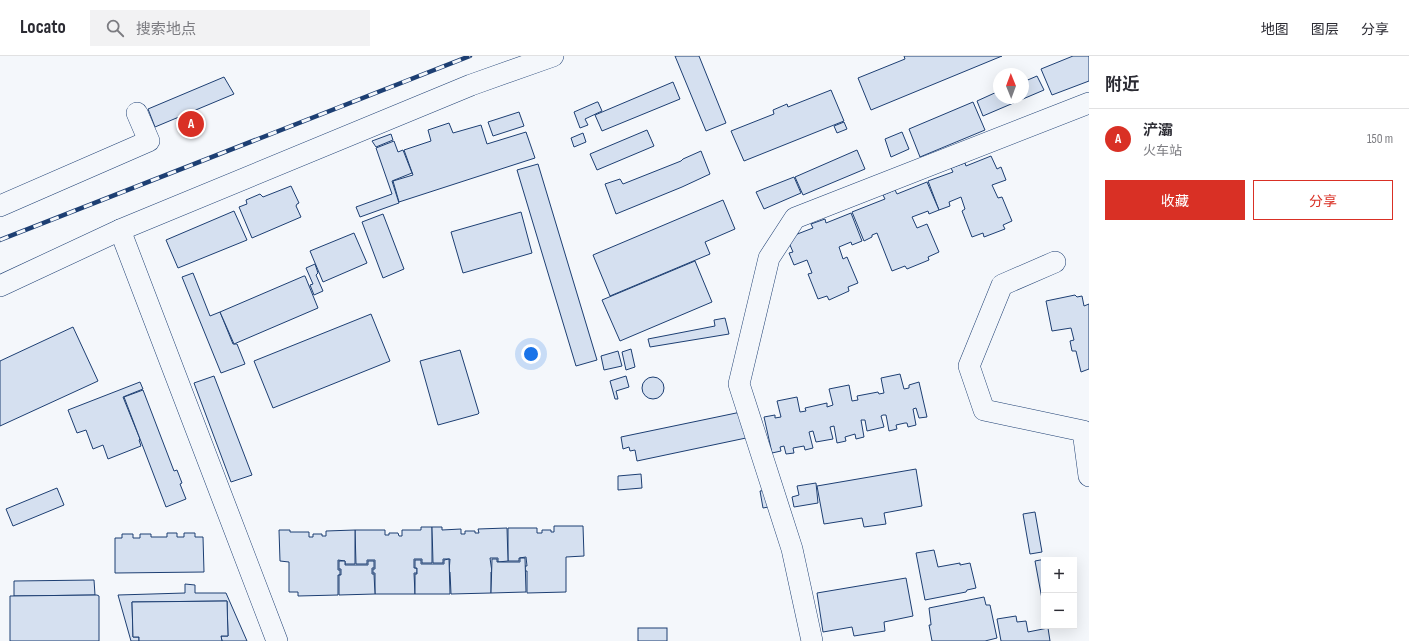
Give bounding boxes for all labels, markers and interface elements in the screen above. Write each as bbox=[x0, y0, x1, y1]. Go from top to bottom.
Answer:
search box bbox=[90, 10, 370, 46]
text: Locato bbox=[20, 16, 66, 39]
icon: search bbox=[104, 17, 126, 39]
text: 搜索地点 bbox=[136, 20, 196, 39]
text: 地图 bbox=[1261, 21, 1289, 38]
text: 图层 bbox=[1311, 21, 1339, 38]
text: 分享 bbox=[1361, 21, 1389, 38]
north arrow bbox=[993, 68, 1029, 104]
text: 附近 bbox=[1105, 75, 1139, 95]
pin: A bbox=[178, 109, 204, 139]
text: 浐灞 bbox=[1143, 121, 1173, 140]
text: A bbox=[1115, 131, 1121, 147]
text: 150 m bbox=[1367, 131, 1393, 147]
text: 火车站 bbox=[1143, 143, 1182, 159]
button: 收藏 bbox=[1105, 180, 1245, 220]
button: 分享 bbox=[1253, 180, 1393, 220]
your location bbox=[521, 344, 541, 364]
map controls bbox=[1041, 557, 1077, 629]
button: + bbox=[1041, 557, 1077, 593]
button: − bbox=[1041, 593, 1077, 629]

